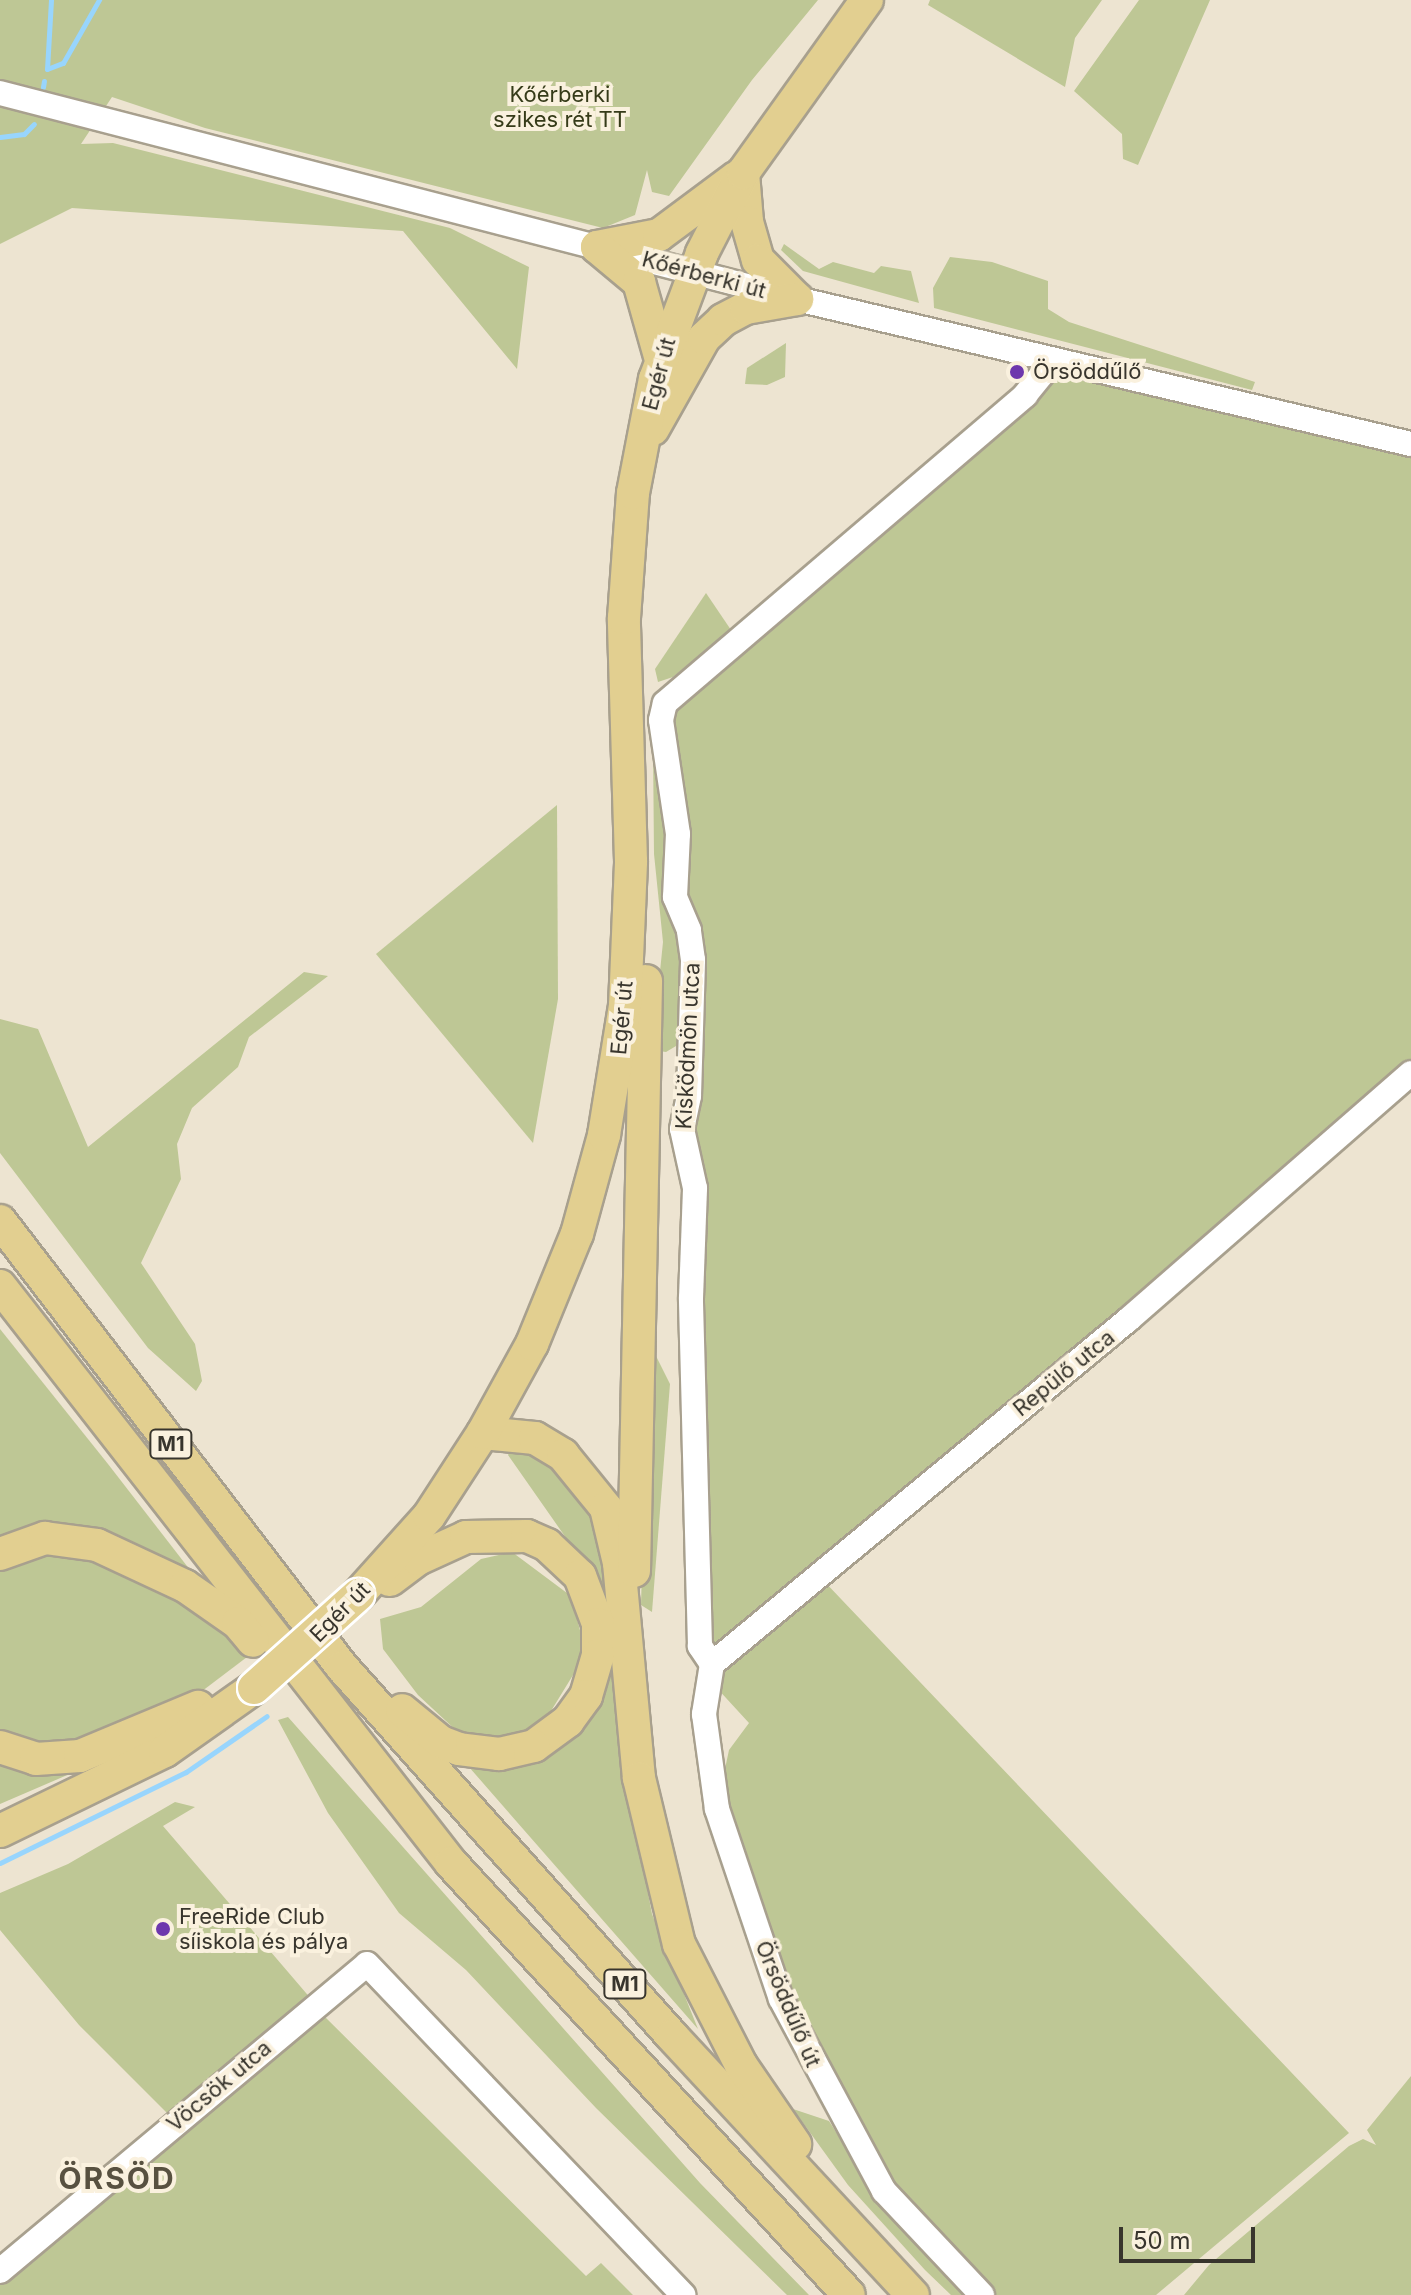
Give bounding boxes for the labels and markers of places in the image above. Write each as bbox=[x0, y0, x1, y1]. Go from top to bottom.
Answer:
place label: Örsöddűlő bbox=[1033, 359, 1141, 385]
marker: Örsöddűlő bbox=[1008, 363, 1026, 381]
place label: FreeRide Club síiskola és pálya bbox=[179, 1903, 348, 1954]
marker: FreeRide Club síiskola és pálya bbox=[154, 1920, 172, 1938]

